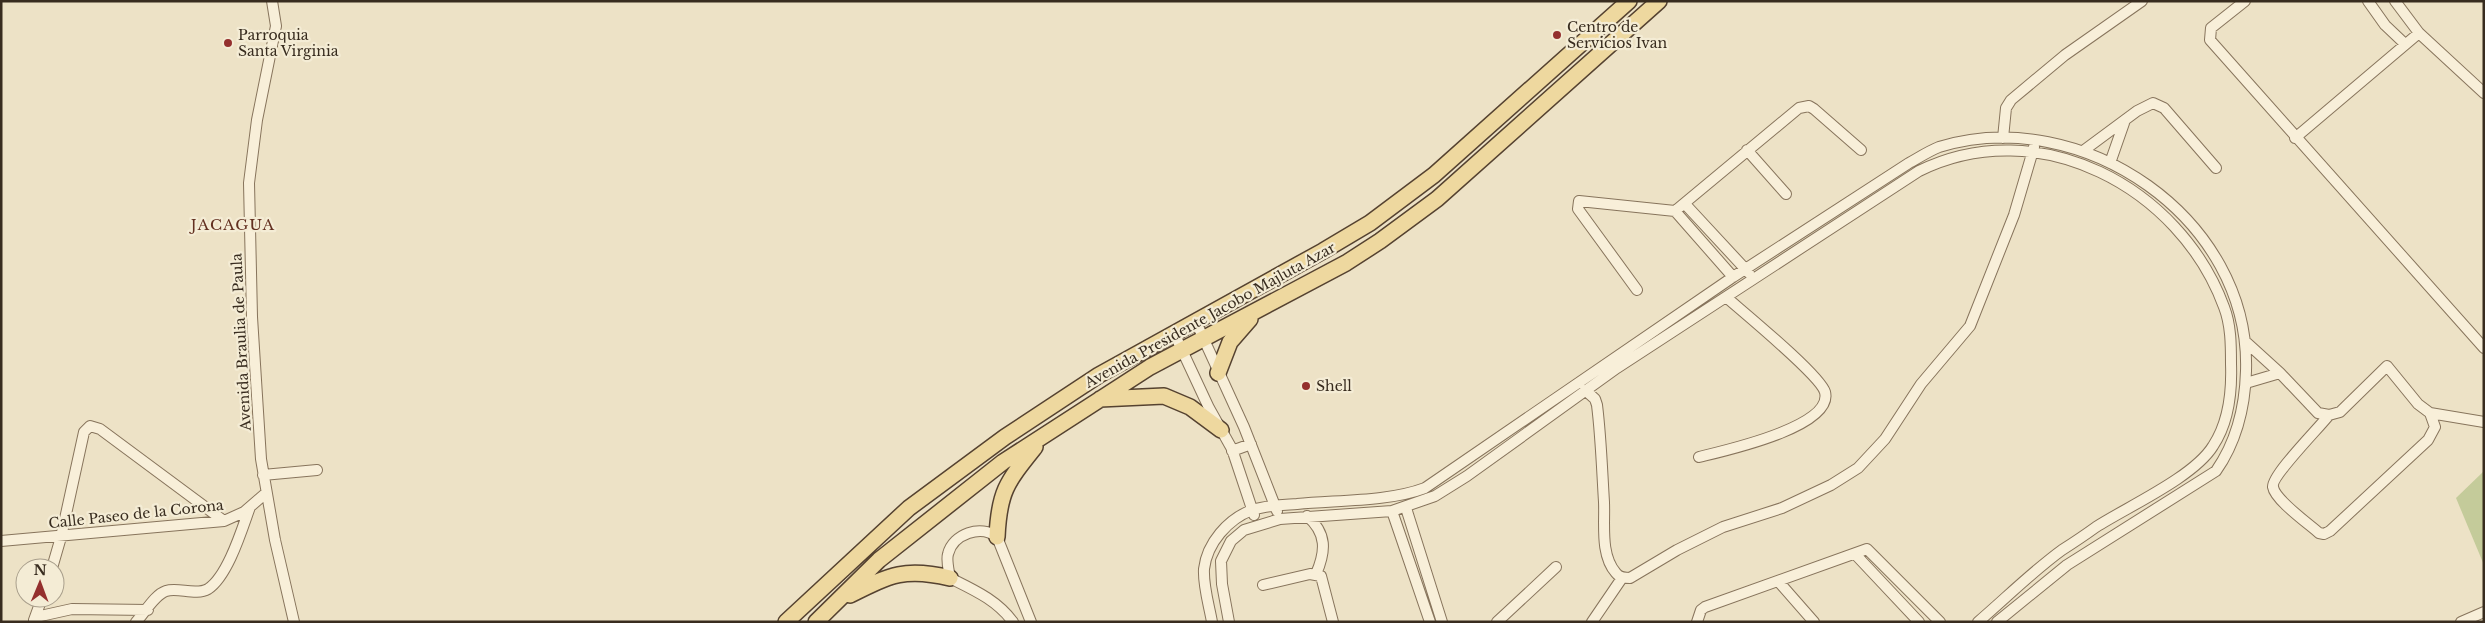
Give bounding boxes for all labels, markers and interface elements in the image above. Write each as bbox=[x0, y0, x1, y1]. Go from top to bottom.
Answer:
place label: Centro de Servicios Ivan bbox=[1567, 18, 1667, 52]
place label: Parroquia Santa Virginia bbox=[238, 26, 339, 60]
marker: Centro de Servicios Ivan bbox=[1551, 29, 1563, 41]
marker: Parroquia Santa Virginia bbox=[222, 37, 234, 49]
district label: JACAGUA bbox=[189, 215, 275, 234]
street label: Avenida Presidente Jacobo Majluta Azar bbox=[1081, 238, 1339, 392]
street label: Avenida Braulia de Paula bbox=[227, 253, 255, 432]
place label: Shell bbox=[1316, 377, 1352, 395]
marker: Shell bbox=[1300, 380, 1312, 392]
street label: Calle Paseo de la Corona bbox=[48, 496, 225, 532]
north arrow bbox=[15, 558, 65, 608]
text: N bbox=[33, 561, 47, 579]

